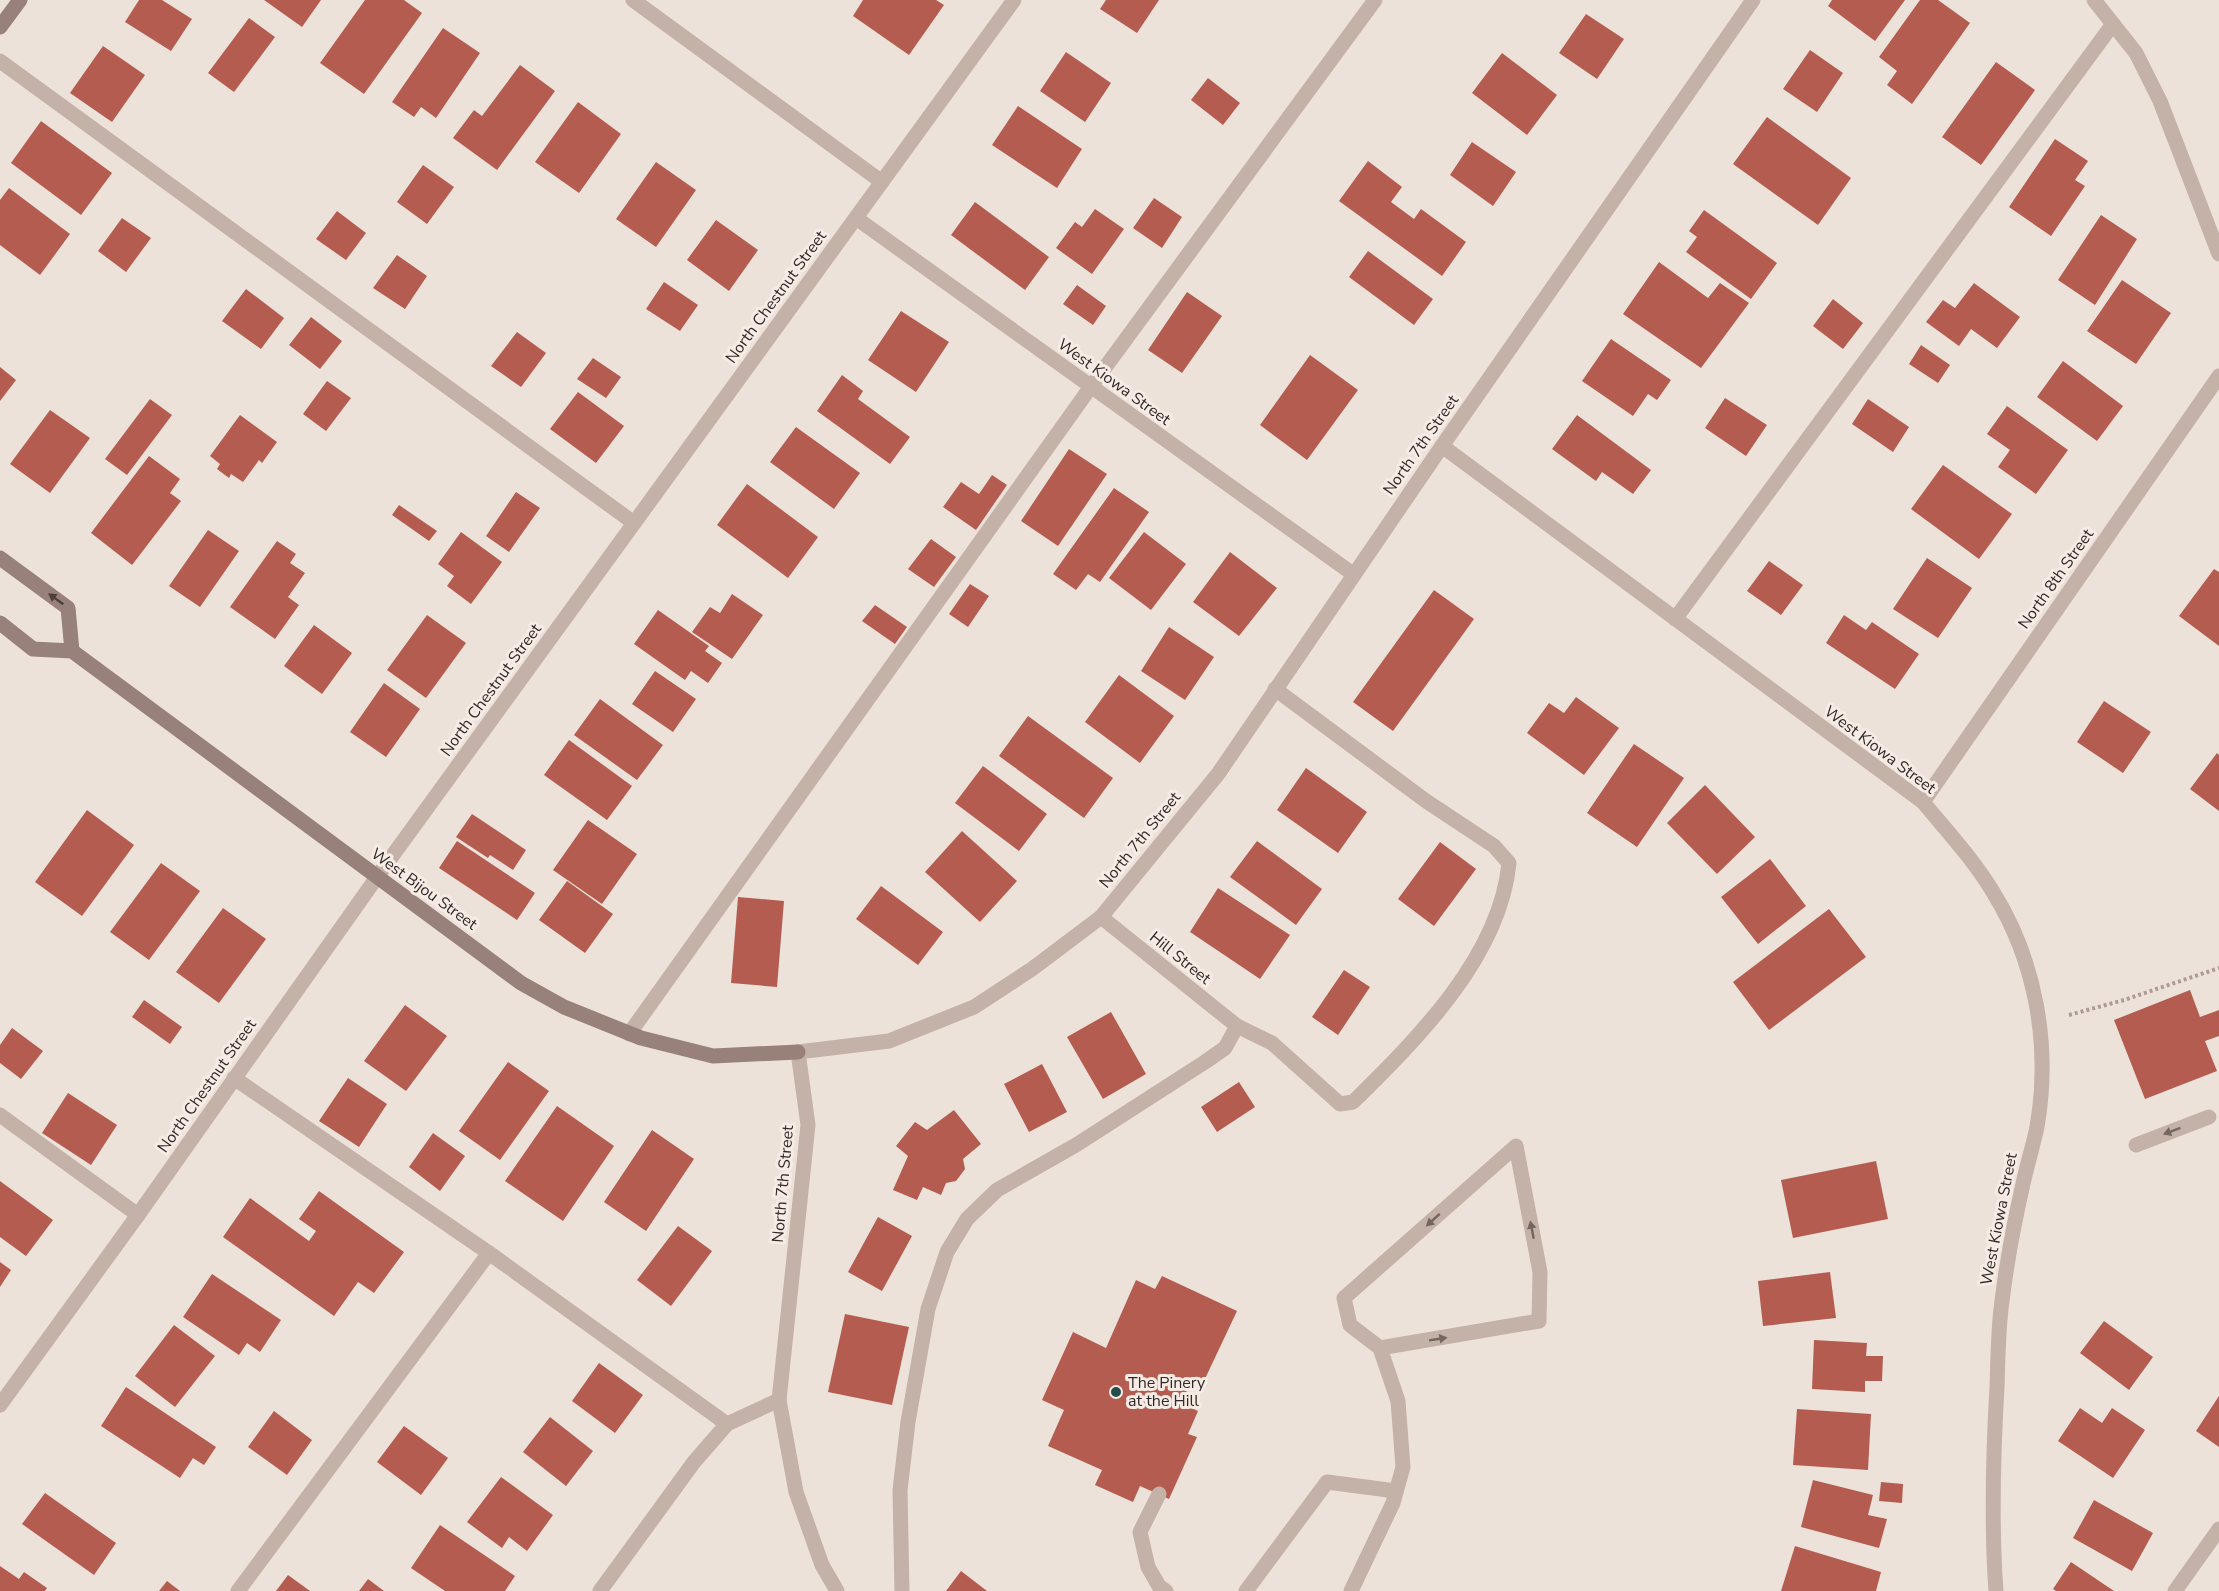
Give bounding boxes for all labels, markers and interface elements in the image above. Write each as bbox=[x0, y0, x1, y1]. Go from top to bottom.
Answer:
street label: North Chestnut Street bbox=[720, 226, 832, 368]
street label: West Kiowa Street bbox=[1053, 334, 1175, 431]
street label: North 7th Street bbox=[1378, 390, 1464, 500]
street label: North 8th Street bbox=[2013, 524, 2099, 634]
one-way arrow bbox=[48, 593, 63, 605]
street label: North Chestnut Street bbox=[435, 619, 547, 761]
street label: West Kiowa Street bbox=[1820, 701, 1941, 800]
street label: North 7th Street bbox=[1094, 787, 1186, 893]
street label: West Bijou Street bbox=[366, 843, 482, 935]
street label: Hill Street bbox=[1145, 926, 1216, 990]
street label: North Chestnut Street bbox=[152, 1014, 262, 1157]
street label: North 7th Street bbox=[767, 1124, 799, 1244]
one-way arrow bbox=[2163, 1126, 2181, 1136]
street label: West Kiowa Street bbox=[1975, 1150, 2023, 1287]
one-way arrow bbox=[1426, 1213, 1441, 1226]
one-way arrow bbox=[1527, 1220, 1536, 1239]
one-way arrow bbox=[1428, 1334, 1447, 1343]
place label: The Pinery at the Hill bbox=[1128, 1372, 1206, 1412]
marker: The Pinery at the Hill bbox=[1109, 1385, 1123, 1399]

